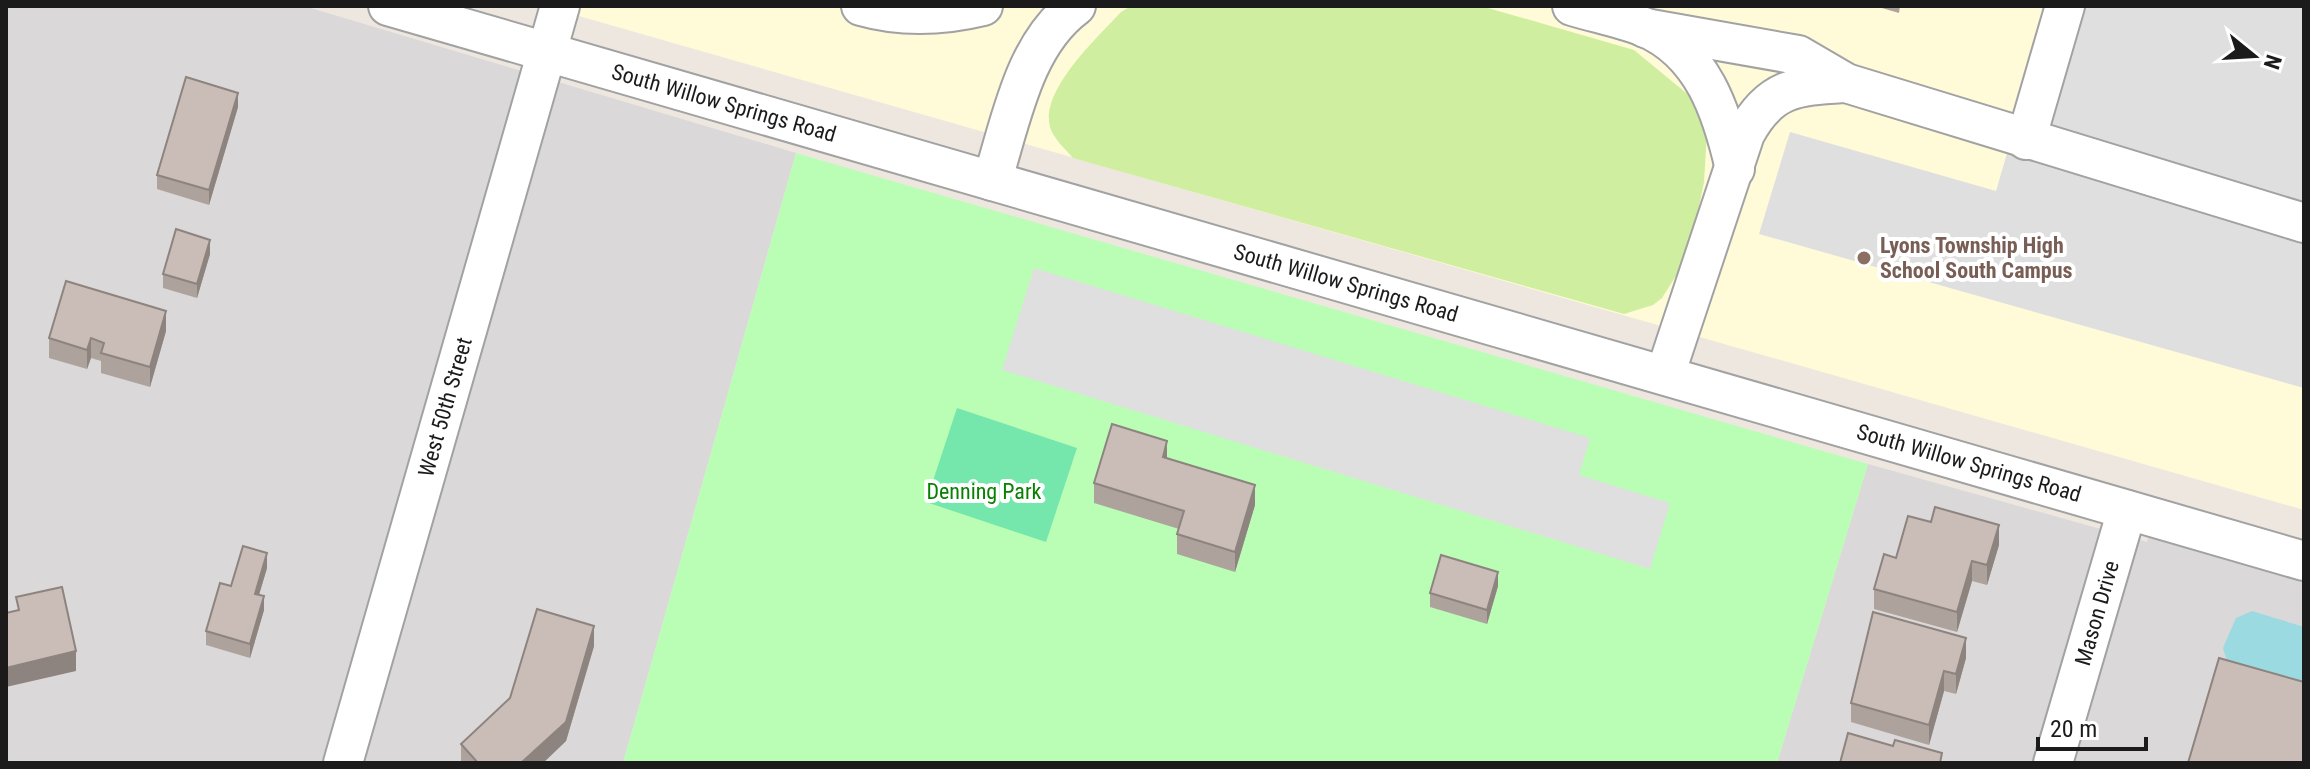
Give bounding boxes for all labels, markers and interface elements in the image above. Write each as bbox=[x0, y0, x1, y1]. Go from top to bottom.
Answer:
north arrow bbox=[2214, 16, 2294, 96]
text: N bbox=[2259, 52, 2287, 72]
street label: South Willow Springs Road bbox=[609, 59, 839, 147]
place label: Lyons Township High School South Campus bbox=[1880, 233, 2073, 283]
street label: South Willow Springs Road bbox=[1231, 239, 1461, 327]
marker: Lyons Township High School South Campus bbox=[1855, 249, 1873, 267]
street label: West 50th Street bbox=[413, 334, 477, 480]
street label: South Willow Springs Road bbox=[1854, 419, 2084, 507]
park label: Denning Park bbox=[926, 479, 1042, 504]
street label: Mason Drive bbox=[2070, 558, 2124, 668]
scale bar bbox=[2038, 701, 2146, 751]
text: 20 m bbox=[2050, 715, 2097, 743]

